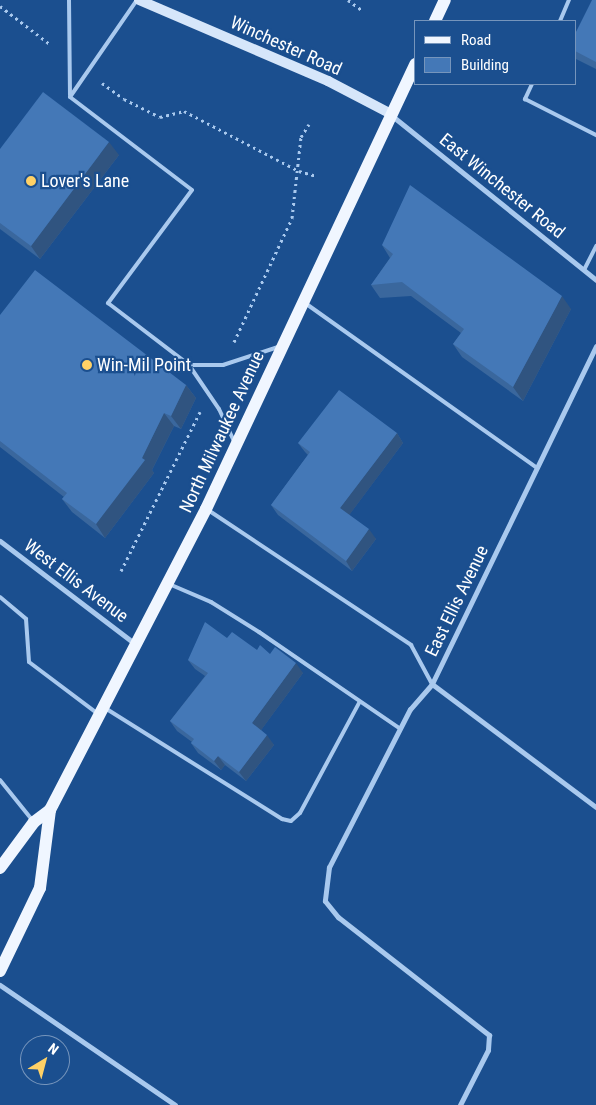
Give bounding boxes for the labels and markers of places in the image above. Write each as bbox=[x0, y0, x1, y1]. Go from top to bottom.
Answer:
place label: Lover's Lane bbox=[41, 170, 129, 192]
marker: Lover's Lane bbox=[25, 175, 37, 187]
place label: Win-Mil Point bbox=[97, 354, 191, 376]
marker: Win-Mil Point bbox=[81, 359, 93, 371]

